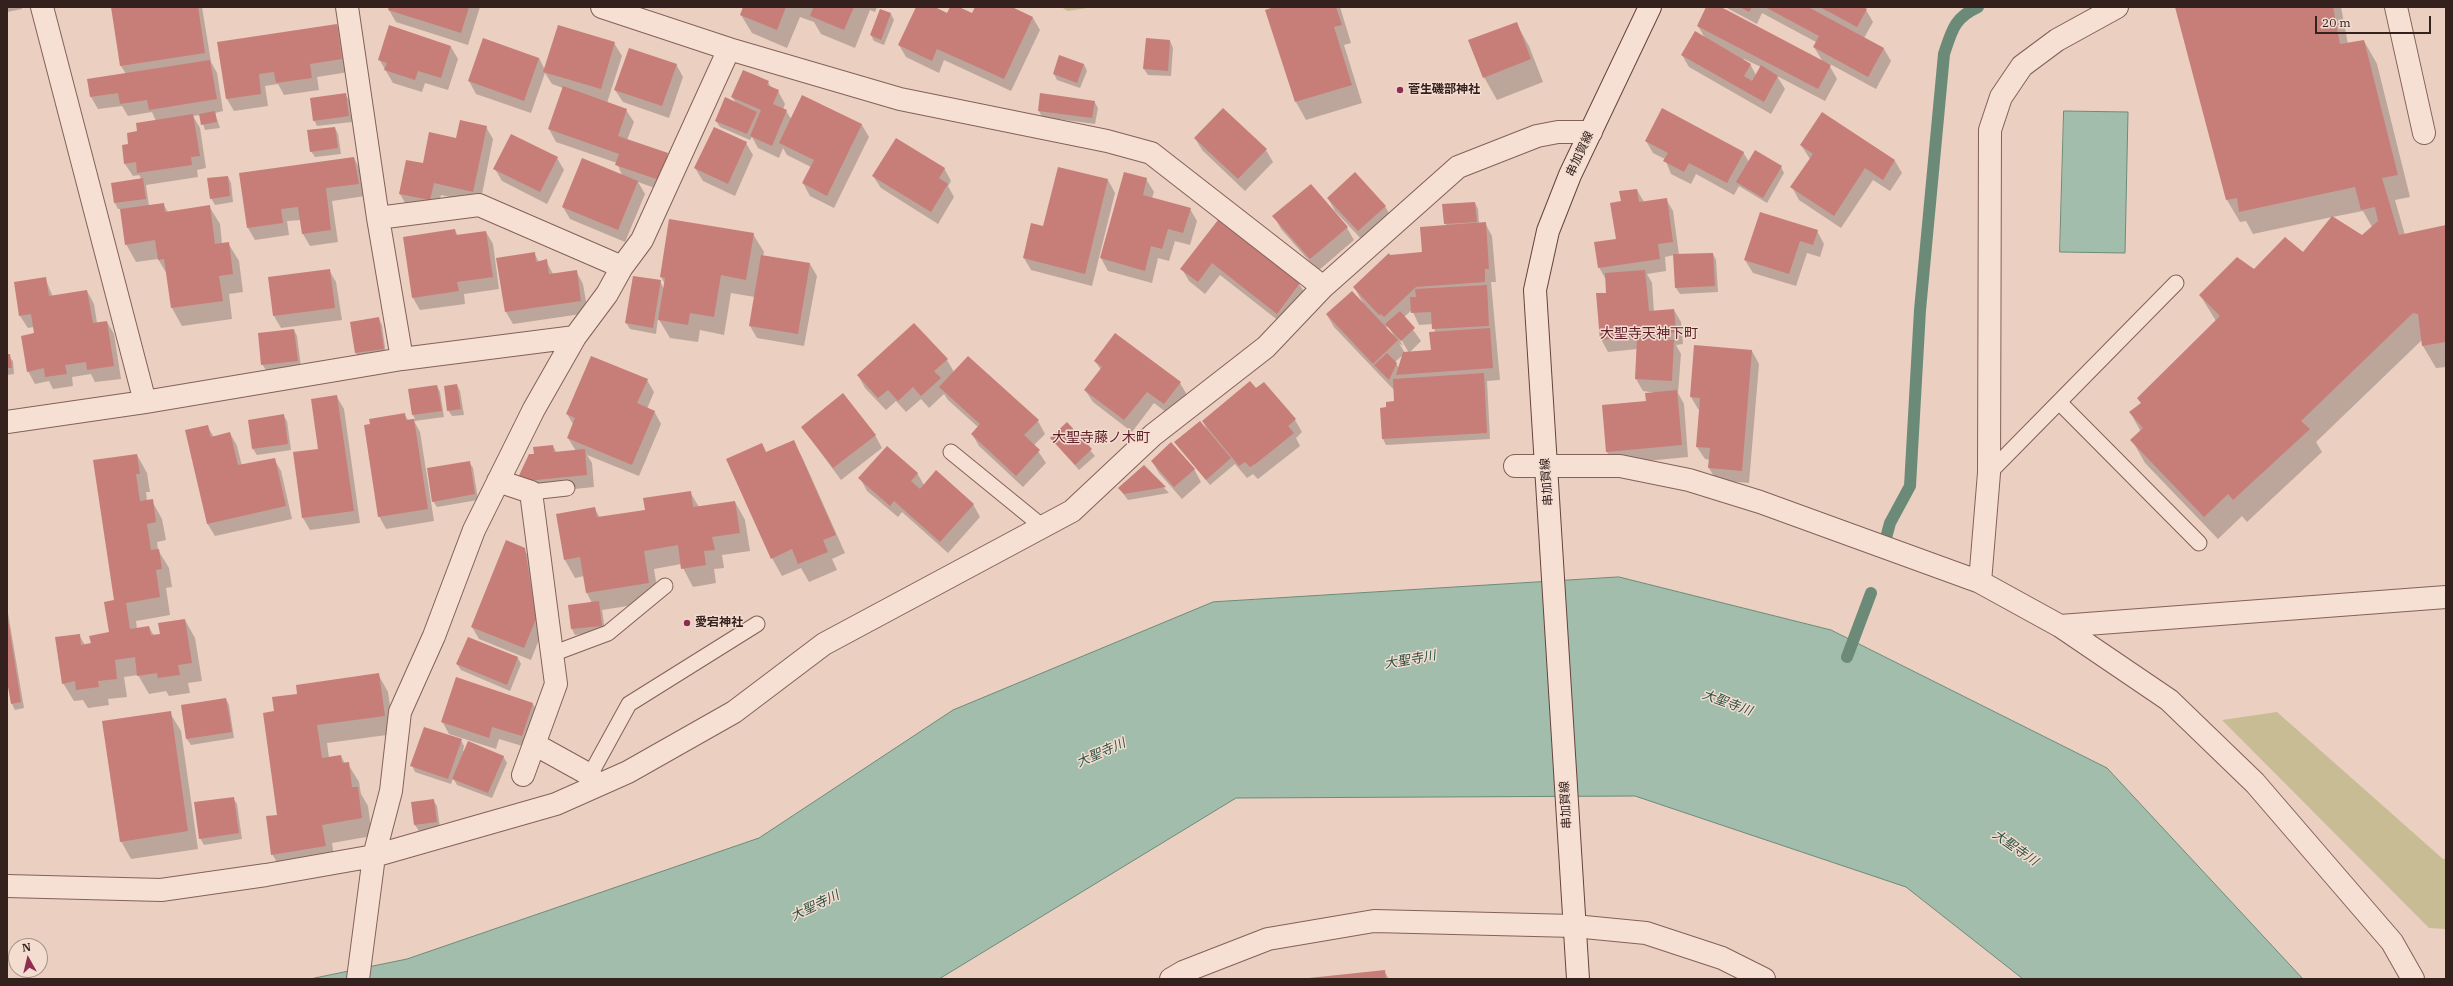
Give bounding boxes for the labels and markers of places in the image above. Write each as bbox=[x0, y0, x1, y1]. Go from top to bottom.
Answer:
place label: 菅生磯部神社 bbox=[1408, 83, 1480, 97]
marker: 菅生磯部神社 bbox=[1395, 85, 1405, 95]
place label: 愛宕神社 bbox=[695, 616, 743, 630]
marker: 愛宕神社 bbox=[682, 618, 692, 628]

